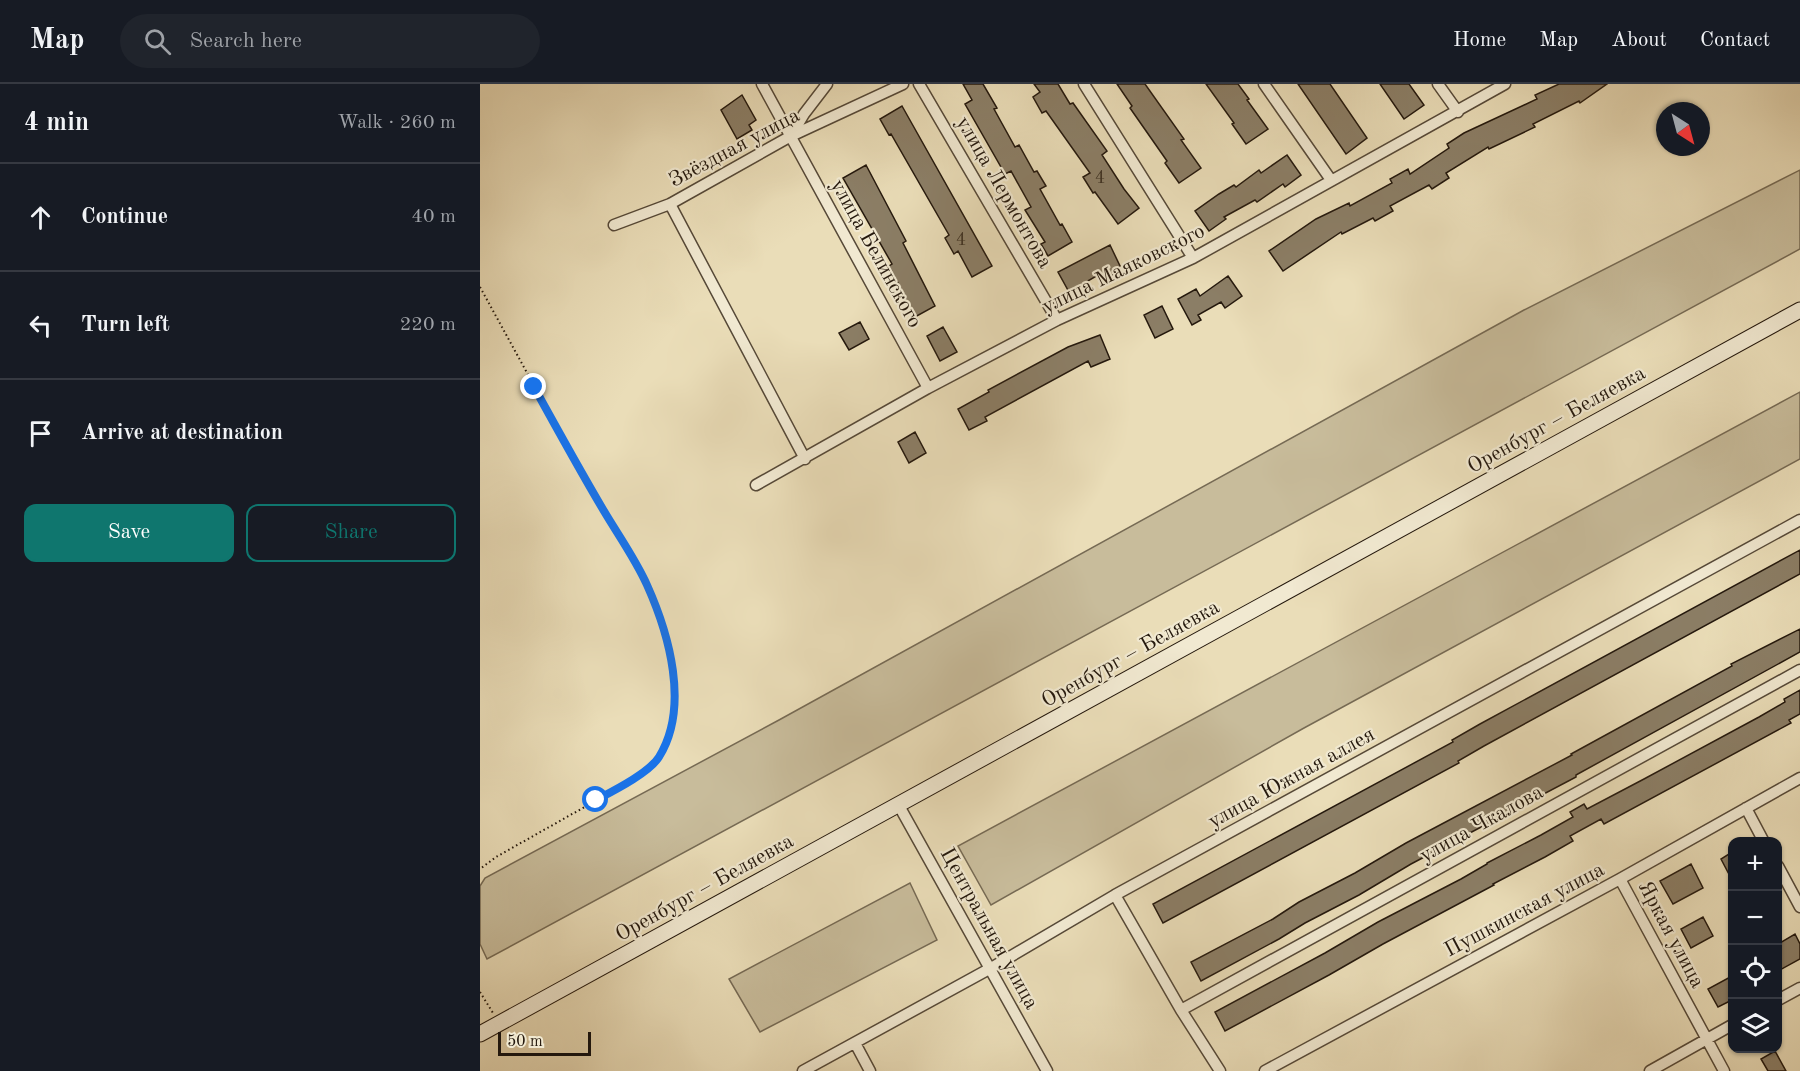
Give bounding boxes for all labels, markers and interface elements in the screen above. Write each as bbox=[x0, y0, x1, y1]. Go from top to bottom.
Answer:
search box bbox=[120, 14, 540, 68]
icon: search bbox=[141, 25, 174, 58]
text: Map bbox=[30, 27, 84, 55]
text: Search here bbox=[189, 30, 302, 52]
text: Home bbox=[1453, 30, 1506, 51]
text: Map bbox=[1539, 30, 1578, 51]
text: About bbox=[1611, 30, 1667, 51]
text: Contact bbox=[1700, 30, 1770, 51]
north arrow bbox=[1656, 102, 1710, 156]
street label: Звёздная улица bbox=[666, 105, 803, 192]
text: 4 min bbox=[24, 110, 89, 136]
text: Walk · 260 m bbox=[337, 113, 456, 133]
street label: улица Лермонтова bbox=[952, 113, 1056, 272]
house number: 4 bbox=[1095, 169, 1105, 187]
street label: улица Белинского bbox=[826, 176, 925, 331]
icon: ahead bbox=[24, 201, 57, 234]
text: Continue bbox=[81, 206, 168, 228]
text: 40 m bbox=[411, 207, 456, 227]
street label: улица Маяковского bbox=[1039, 221, 1208, 318]
house number: 4 bbox=[956, 231, 966, 249]
icon: left bbox=[24, 309, 57, 342]
text: Turn left bbox=[81, 314, 170, 336]
text: 220 m bbox=[400, 315, 456, 335]
street label: Оренбург – Беляевка bbox=[1464, 363, 1649, 478]
route end bbox=[520, 373, 546, 399]
icon: arrive bbox=[24, 417, 57, 450]
text: Arrive at destination bbox=[81, 422, 283, 444]
button: Save bbox=[24, 504, 234, 562]
button: Share bbox=[246, 504, 456, 562]
street label: Оренбург – Беляевка bbox=[1038, 597, 1223, 712]
street label: улица Южная аллея bbox=[1205, 724, 1378, 833]
street label: улица Чкалова bbox=[1417, 782, 1547, 867]
route start bbox=[582, 786, 608, 812]
street label: Оренбург – Беляевка bbox=[612, 831, 797, 946]
map controls bbox=[1728, 837, 1782, 1053]
button: + bbox=[1728, 837, 1782, 891]
street label: Центральная улица bbox=[936, 845, 1042, 1013]
street label: Пушкинская улица bbox=[1441, 859, 1608, 961]
street label: Яркая улица bbox=[1634, 878, 1708, 992]
button: − bbox=[1728, 891, 1782, 945]
button: locate bbox=[1728, 945, 1782, 999]
button: layers bbox=[1728, 999, 1782, 1053]
scale bar bbox=[498, 1029, 591, 1056]
text: 50 m bbox=[507, 1034, 543, 1050]

